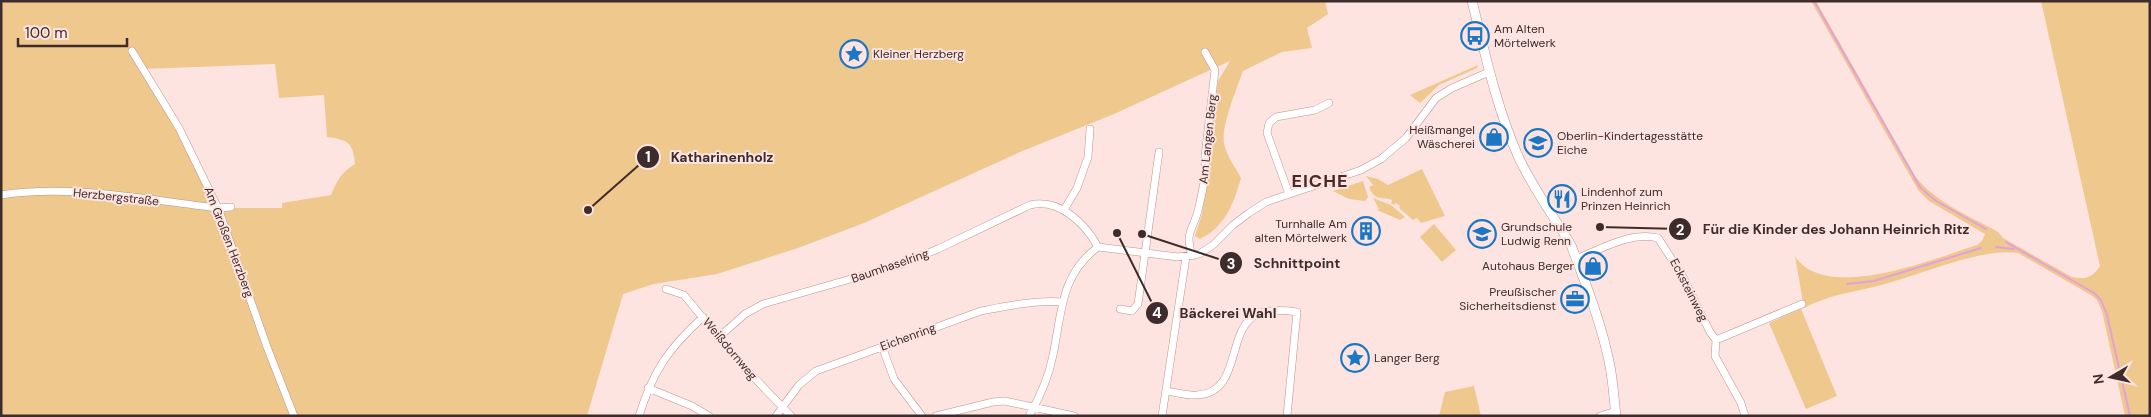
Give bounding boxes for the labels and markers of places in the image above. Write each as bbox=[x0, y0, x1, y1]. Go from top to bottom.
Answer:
bus stop icon: Am Alten Mörtelwerk bbox=[1460, 21, 1490, 51]
place label: Am Alten Mörtelwerk bbox=[1494, 21, 1556, 51]
place icon: Kleiner Herzberg bbox=[839, 39, 869, 69]
place label: Kleiner Herzberg bbox=[873, 46, 964, 62]
place label: Heißmangel Wäscherei bbox=[1409, 122, 1475, 152]
shop icon: Heißmangel Wäscherei bbox=[1479, 122, 1509, 152]
school or university icon: Oberlin-Kindertagesstätte Eiche bbox=[1523, 128, 1553, 158]
place label: Oberlin-Kindertagesstätte Eiche bbox=[1557, 128, 1703, 158]
callout: Katharinenholz bbox=[635, 142, 783, 171]
restaurant icon: Lindenhof zum Prinzen Heinrich bbox=[1547, 184, 1577, 214]
place label: Lindenhof zum Prinzen Heinrich bbox=[1581, 184, 1671, 214]
callout: Für die Kinder des Johann Heinrich Ritz bbox=[1668, 215, 1980, 244]
place label: Turnhalle Am alten Mörtelwerk bbox=[1254, 216, 1347, 246]
building icon: Turnhalle Am alten Mörtelwerk bbox=[1351, 216, 1381, 246]
school or university icon: Grundschule Ludwig Renn bbox=[1467, 219, 1497, 249]
place label: Grundschule Ludwig Renn bbox=[1501, 219, 1572, 249]
callout: Schnittpoint bbox=[1219, 249, 1350, 278]
shop icon: Autohaus Berger bbox=[1578, 251, 1608, 281]
place label: Autohaus Berger bbox=[1482, 258, 1575, 274]
place label: Preußischer Sicherheitsdienst bbox=[1459, 284, 1557, 314]
office icon: Preußischer Sicherheitsdienst bbox=[1560, 284, 1590, 314]
callout: Bäckerei Wahl bbox=[1145, 298, 1287, 327]
place icon: Langer Berg bbox=[1340, 343, 1370, 373]
place label: Langer Berg bbox=[1374, 350, 1440, 366]

